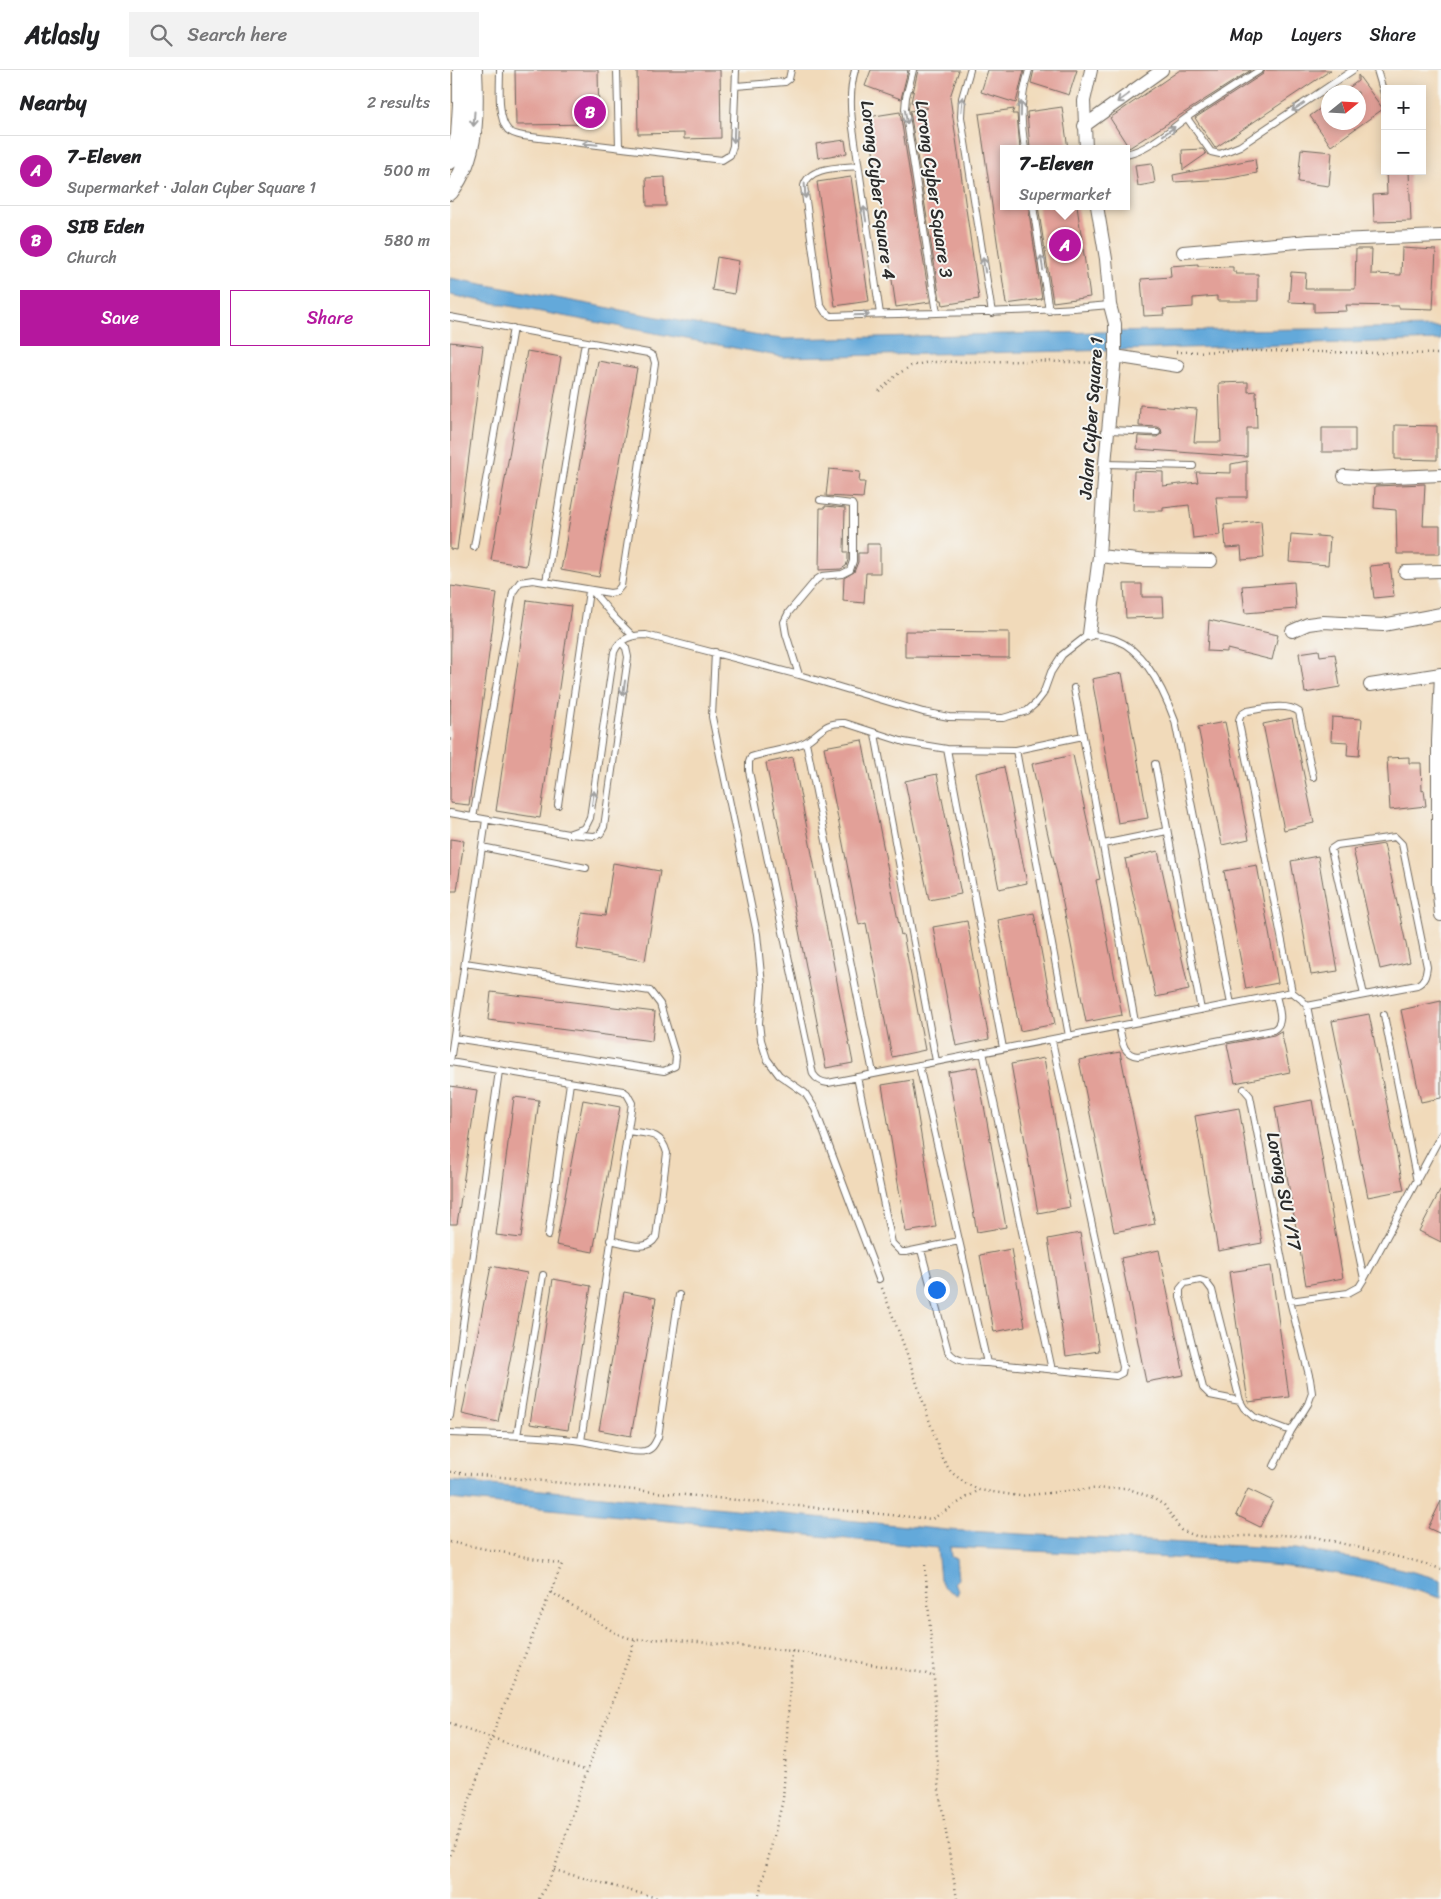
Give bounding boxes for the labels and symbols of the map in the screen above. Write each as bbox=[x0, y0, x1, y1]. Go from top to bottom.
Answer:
north arrow bbox=[1321, 85, 1366, 130]
pin: B bbox=[574, 93, 606, 131]
one-way arrow bbox=[1116, 93, 1130, 103]
one-way arrow bbox=[957, 96, 966, 112]
street label: Lorong Cyber Square 3 bbox=[906, 98, 962, 280]
street label: Lorong Cyber Square 4 bbox=[851, 99, 905, 281]
one-way arrow bbox=[1016, 101, 1026, 118]
one-way arrow bbox=[1291, 102, 1305, 112]
one-way arrow bbox=[901, 109, 911, 125]
one-way arrow bbox=[470, 110, 479, 126]
one-way arrow bbox=[1162, 126, 1176, 136]
one-way arrow bbox=[729, 127, 738, 143]
one-way arrow bbox=[583, 139, 599, 149]
one-way arrow bbox=[801, 182, 810, 198]
one-way arrow bbox=[860, 206, 870, 222]
pin: A bbox=[1049, 226, 1081, 264]
one-way arrow bbox=[1036, 255, 1046, 271]
one-way arrow bbox=[979, 257, 989, 273]
one-way arrow bbox=[854, 310, 870, 319]
street label: Jalan Cyber Square 1 bbox=[1069, 336, 1113, 501]
one-way arrow bbox=[618, 680, 628, 696]
one-way arrow bbox=[588, 790, 598, 806]
street label: Lorong SU 1/17 bbox=[1257, 1129, 1311, 1255]
your location bbox=[924, 1277, 950, 1303]

